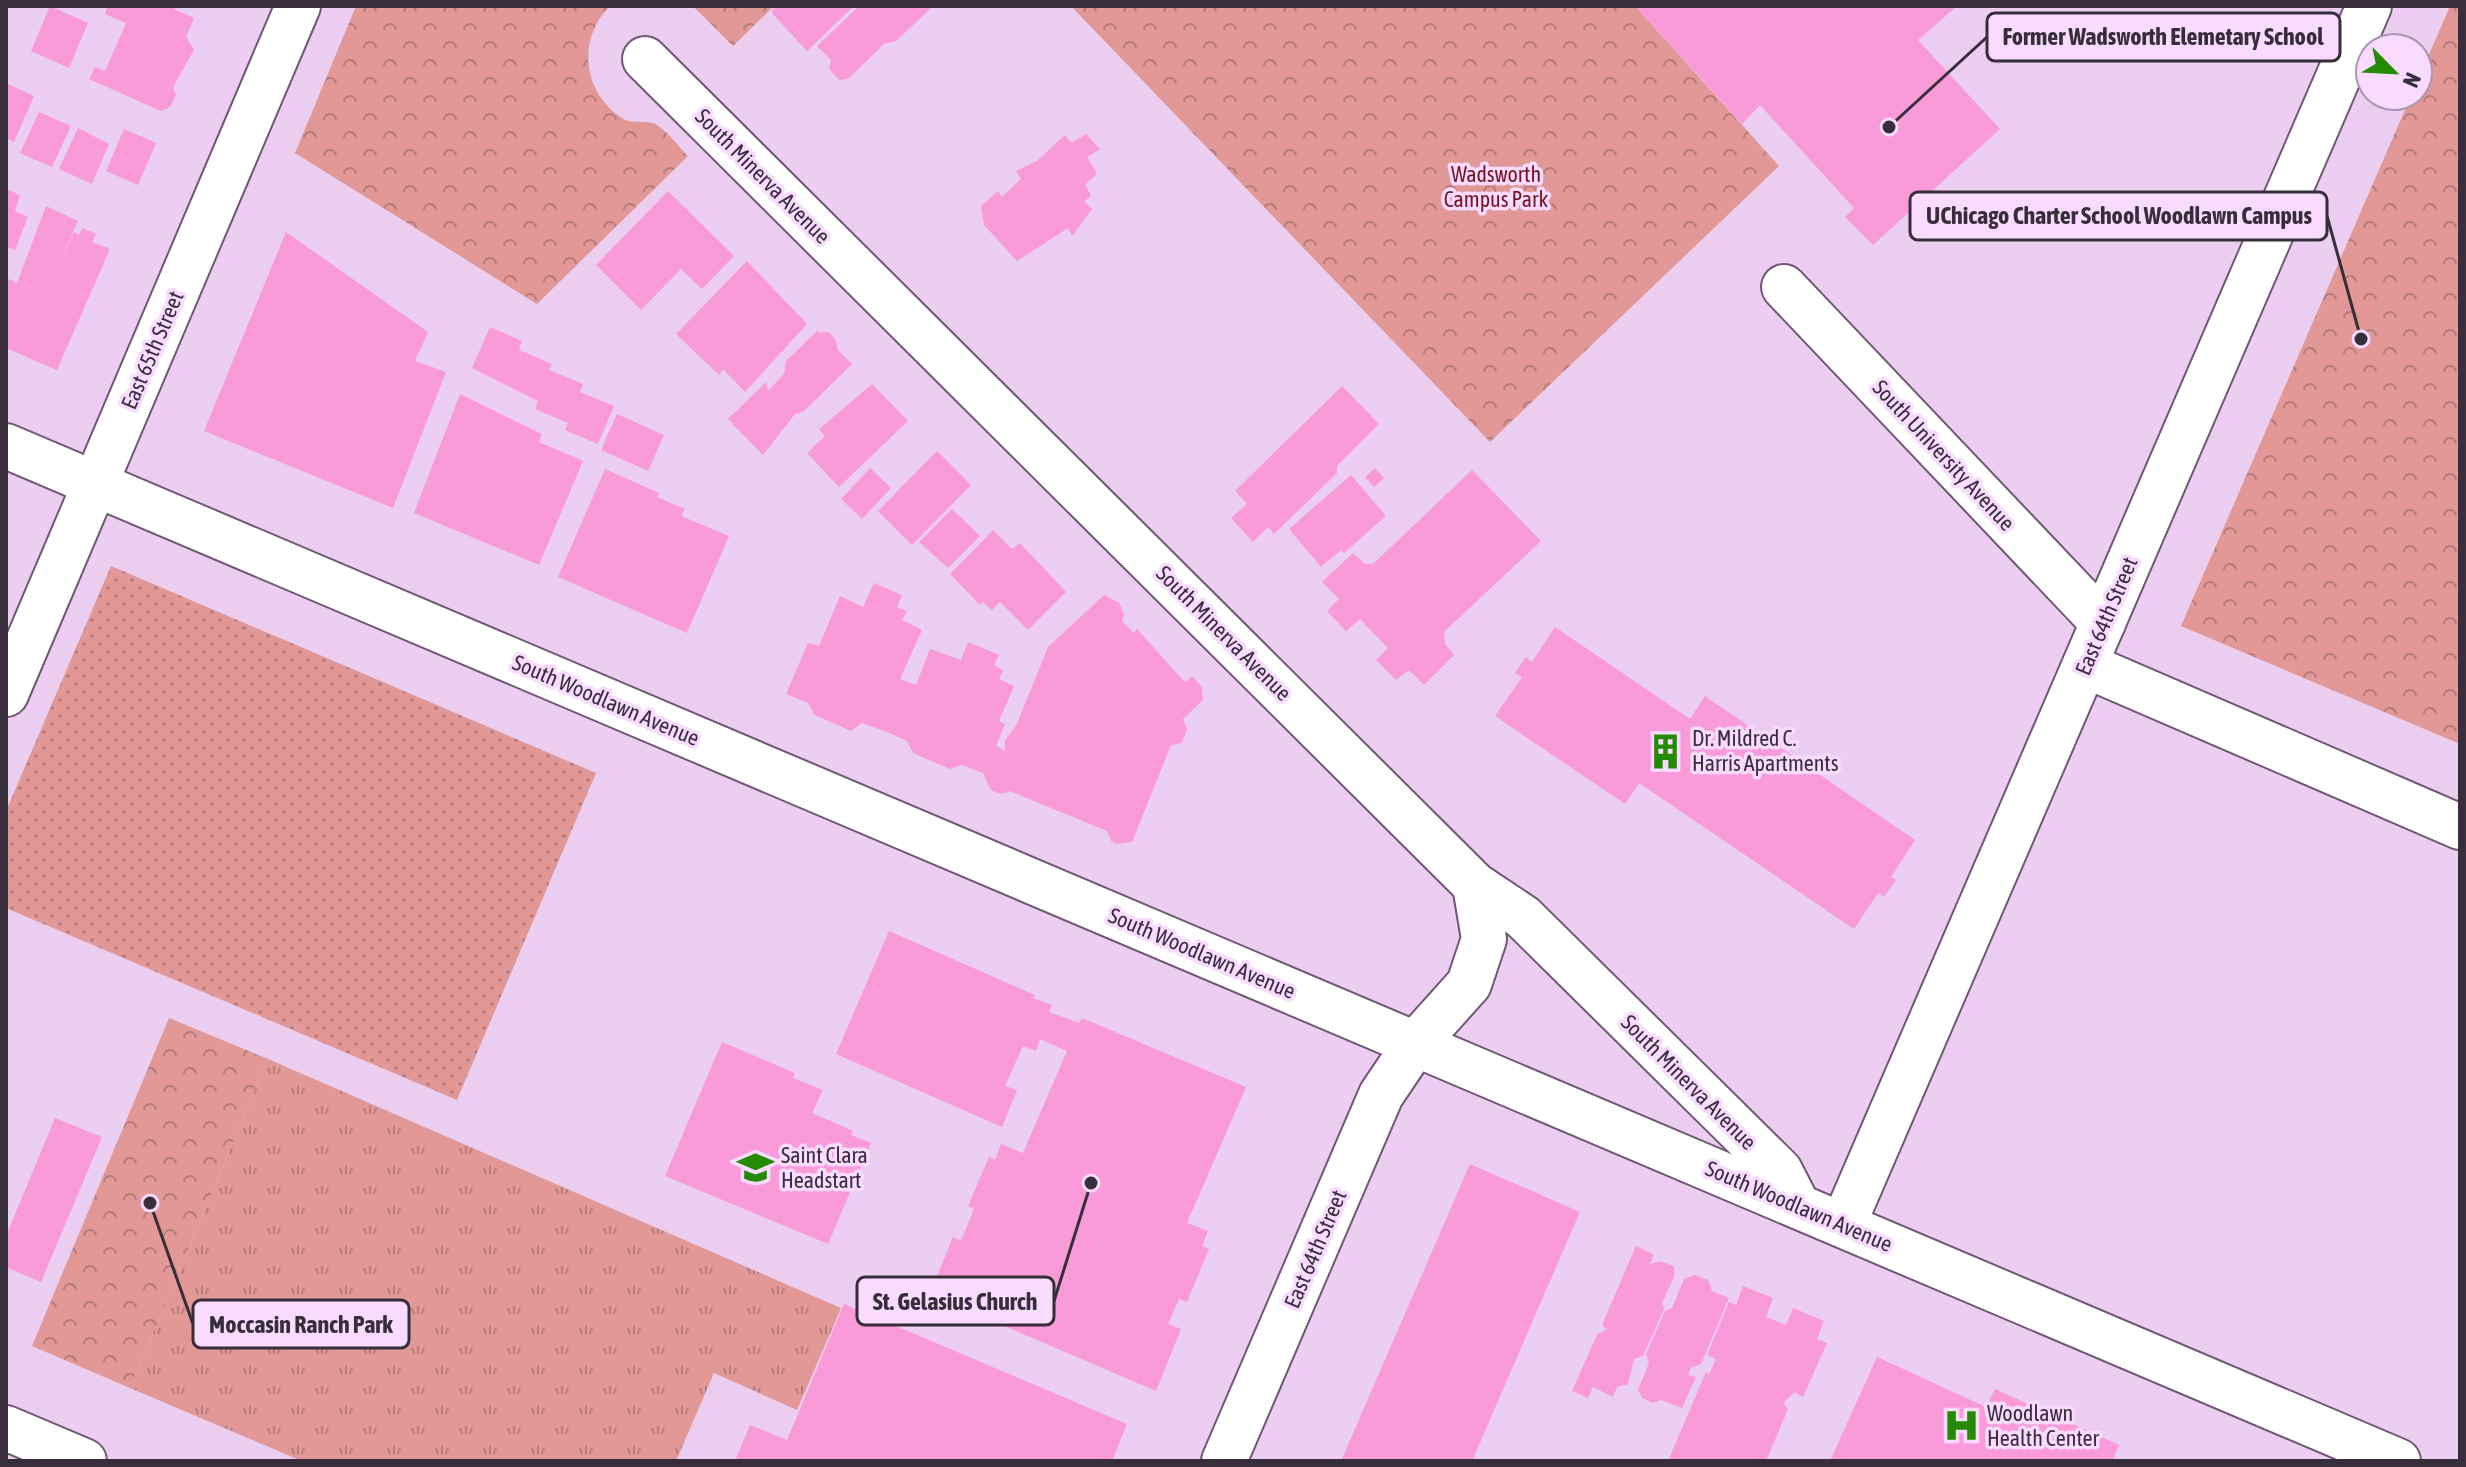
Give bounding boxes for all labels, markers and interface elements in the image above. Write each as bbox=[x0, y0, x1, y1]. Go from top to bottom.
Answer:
callout: Former Wadsworth Elemetary School bbox=[1987, 13, 2340, 61]
text: Former Wadsworth Elemetary School bbox=[2002, 23, 2324, 50]
north arrow bbox=[2354, 32, 2434, 112]
text: N bbox=[2398, 69, 2427, 91]
street label: South Minerva Avenue bbox=[690, 103, 836, 249]
park label: Wadsworth Campus Park bbox=[1444, 161, 1549, 212]
callout: UChicago Charter School Woodlawn Campus bbox=[1910, 192, 2327, 240]
text: UChicago Charter School Woodlawn Campus bbox=[1926, 202, 2312, 229]
street label: East 65th Street bbox=[115, 287, 189, 413]
street label: South University Avenue bbox=[1868, 374, 2020, 536]
street label: East 64th Street bbox=[2069, 553, 2143, 679]
street label: South Minerva Avenue bbox=[1151, 560, 1297, 706]
street label: South Woodlawn Avenue bbox=[509, 649, 703, 751]
place label: Dr. Mildred C. Harris Apartments bbox=[1692, 725, 1839, 776]
building icon: Dr. Mildred C. Harris Apartments bbox=[1647, 732, 1685, 770]
street label: South Woodlawn Avenue bbox=[1105, 902, 1299, 1004]
street label: South Minerva Avenue bbox=[1616, 1009, 1762, 1155]
place label: Saint Clara Headstart bbox=[781, 1142, 868, 1193]
school or university icon: Saint Clara Headstart bbox=[736, 1149, 774, 1187]
street label: South Woodlawn Avenue bbox=[1702, 1155, 1896, 1257]
street label: East 64th Street bbox=[1278, 1186, 1352, 1312]
callout: St. Gelasius Church bbox=[857, 1277, 1054, 1325]
text: St. Gelasius Church bbox=[873, 1288, 1037, 1315]
callout: Moccasin Ranch Park bbox=[193, 1300, 409, 1348]
text: Moccasin Ranch Park bbox=[209, 1311, 393, 1338]
place label: Woodlawn Health Center bbox=[1987, 1400, 2100, 1451]
hospital icon: Woodlawn Health Center bbox=[1942, 1407, 1980, 1445]

